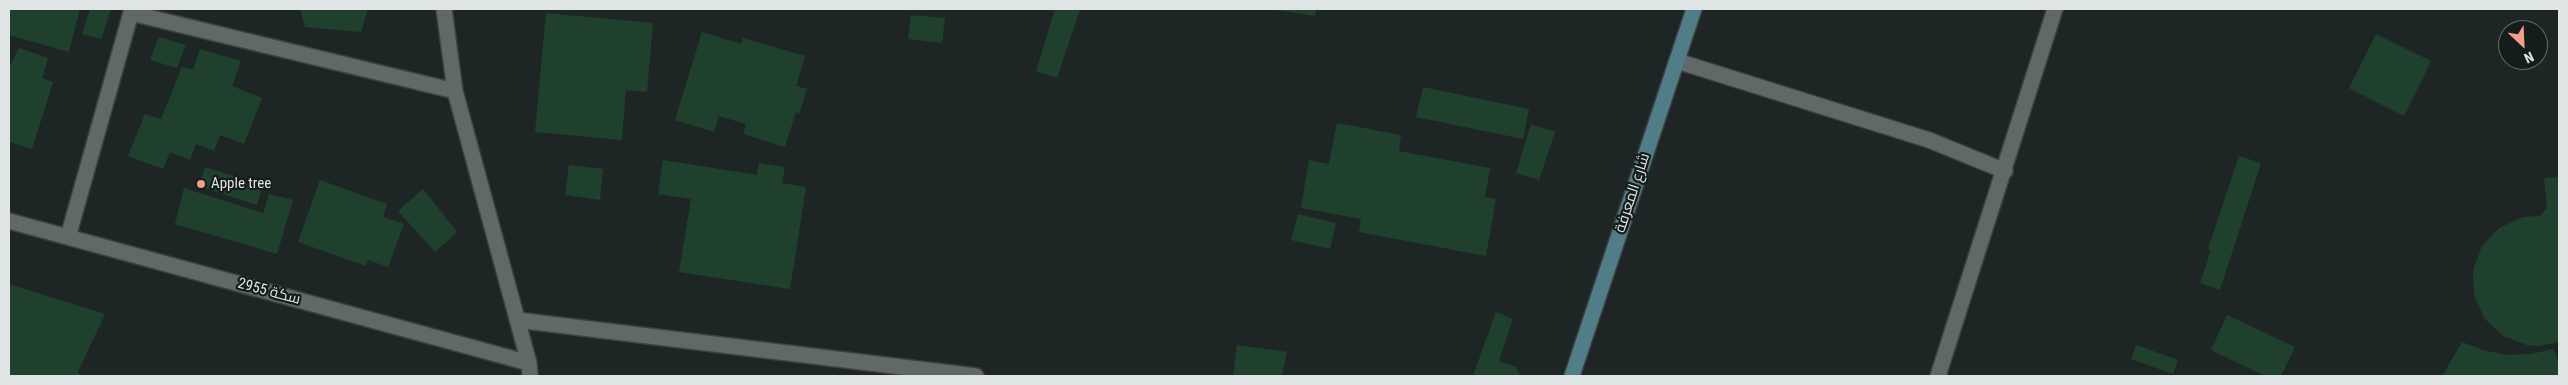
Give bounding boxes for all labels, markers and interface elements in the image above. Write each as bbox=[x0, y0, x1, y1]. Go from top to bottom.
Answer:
north arrow bbox=[2498, 20, 2548, 70]
text: N bbox=[2522, 49, 2536, 67]
street label: شارع المعرفة bbox=[1612, 151, 1654, 235]
place label: Apple tree bbox=[211, 175, 271, 193]
marker: Apple tree bbox=[195, 178, 207, 190]
street label: سكة 2955 bbox=[236, 275, 302, 309]

